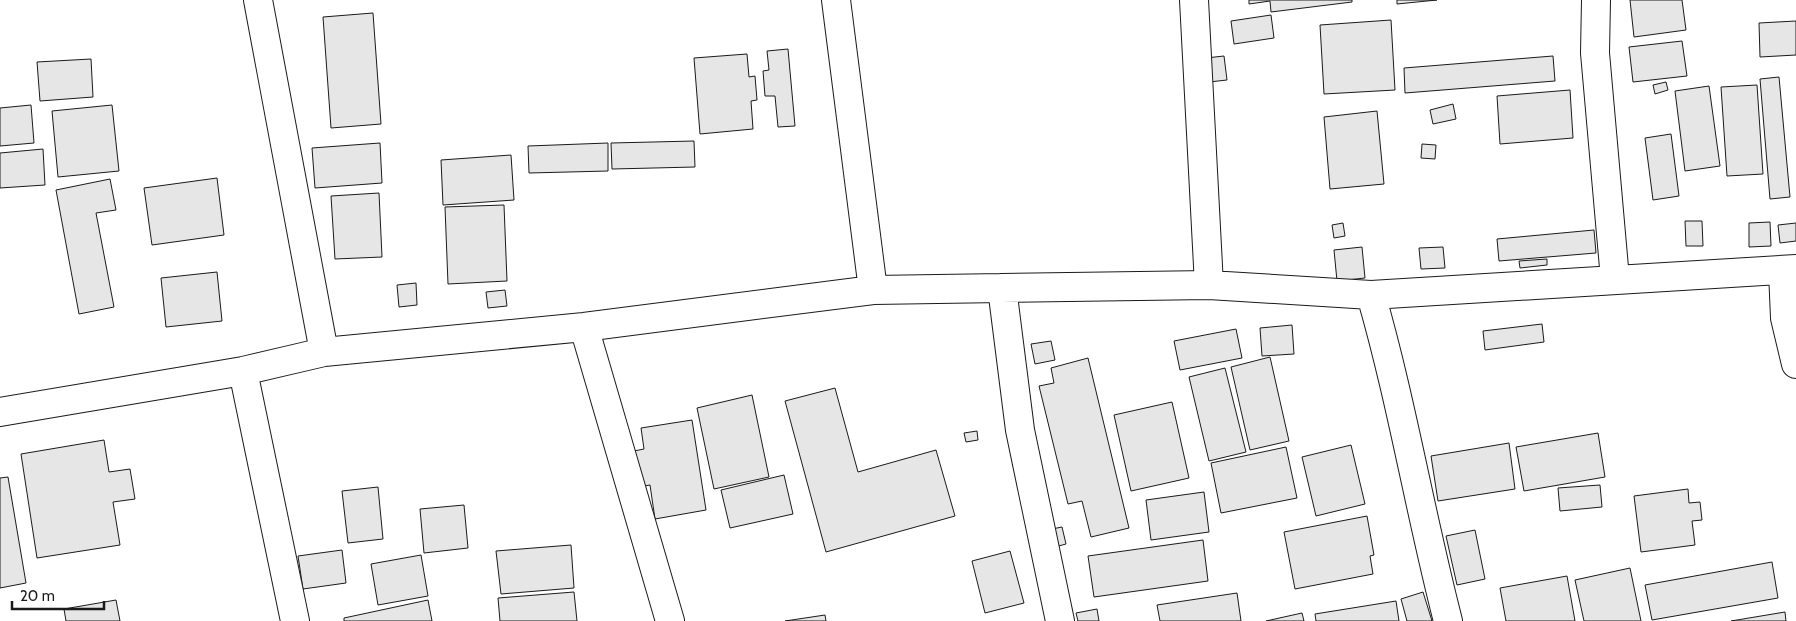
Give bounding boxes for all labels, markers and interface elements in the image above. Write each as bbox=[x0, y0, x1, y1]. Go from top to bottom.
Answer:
scale bar bbox=[12, 578, 105, 610]
text: 20 m bbox=[20, 587, 55, 605]

